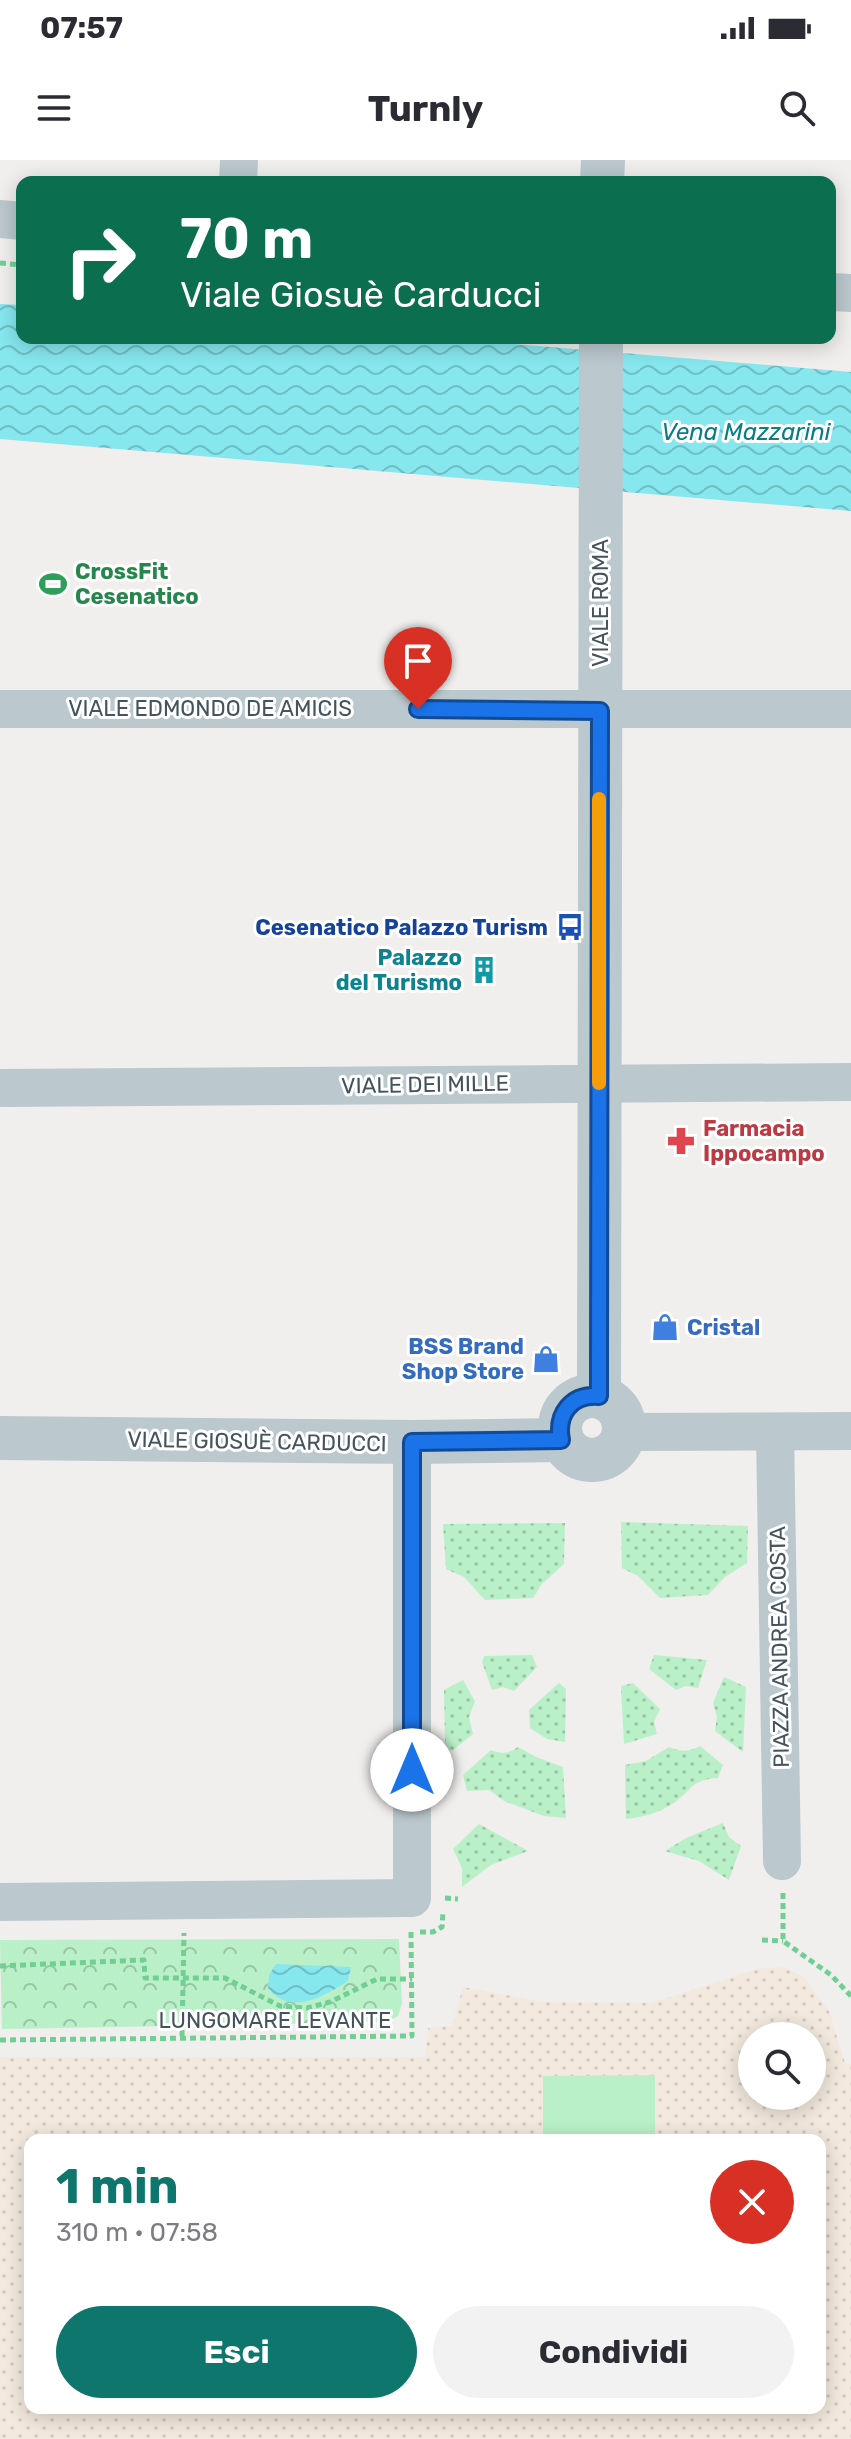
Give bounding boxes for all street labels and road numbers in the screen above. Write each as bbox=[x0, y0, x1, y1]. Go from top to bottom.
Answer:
street label: VIALE ROMA bbox=[587, 539, 614, 667]
street label: VIALE EDMONDO DE AMICIS bbox=[68, 695, 352, 722]
street label: VIALE DEI MILLE bbox=[341, 1070, 509, 1099]
street label: VIALE GIOSUÈ CARDUCCI bbox=[127, 1426, 387, 1457]
street label: PIAZZA ANDREA COSTA bbox=[764, 1526, 795, 1768]
street label: LUNGOMARE LEVANTE bbox=[159, 2007, 391, 2034]

